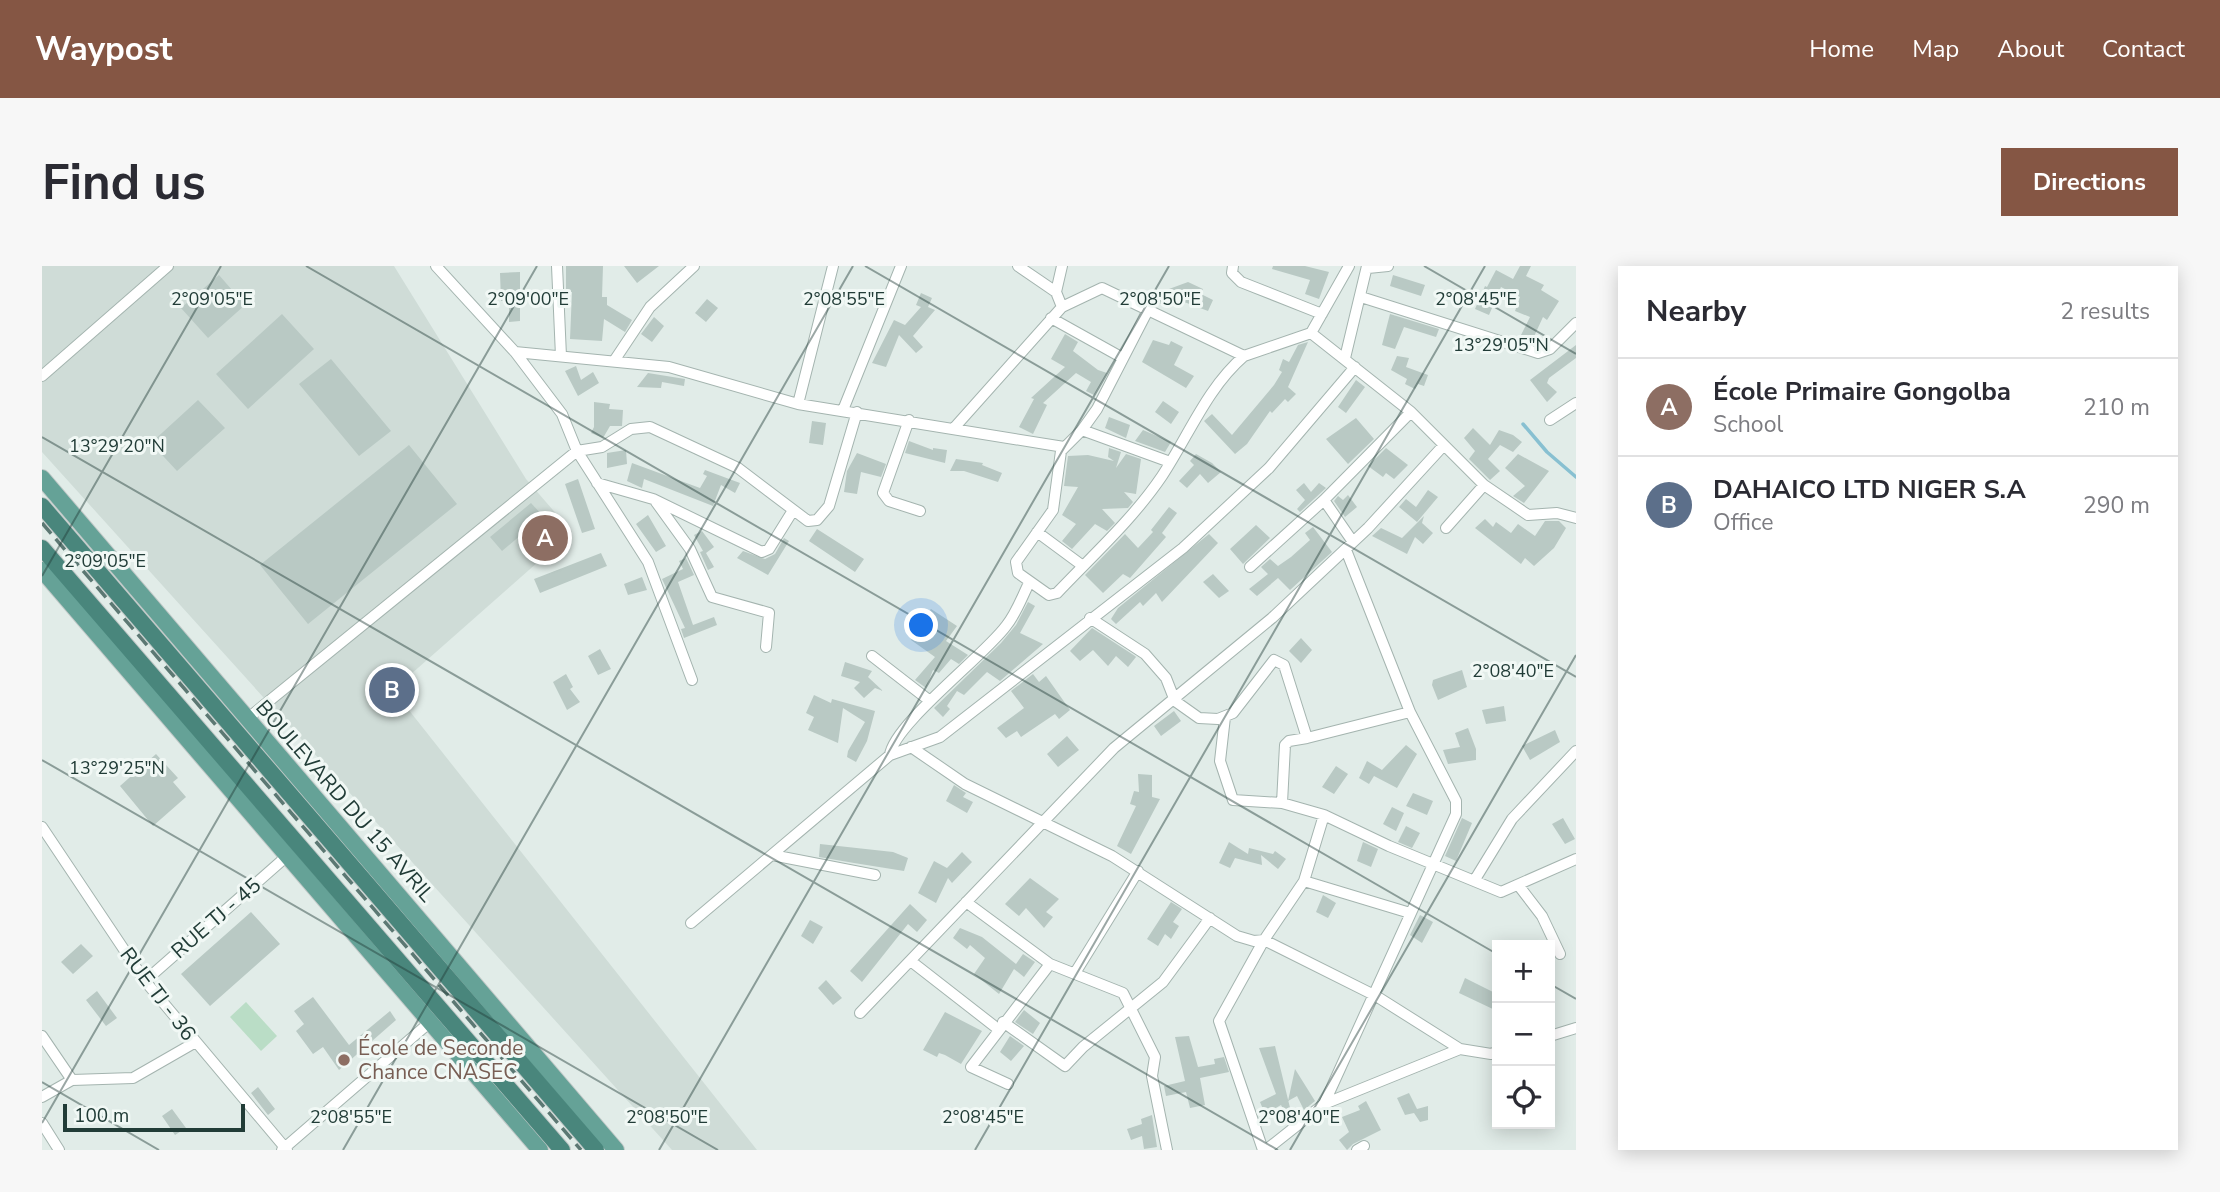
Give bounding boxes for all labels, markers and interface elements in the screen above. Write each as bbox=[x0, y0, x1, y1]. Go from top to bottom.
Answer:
text: Waypost bbox=[35, 27, 172, 72]
text: Home bbox=[1809, 33, 1874, 65]
text: Map bbox=[1912, 33, 1959, 65]
text: About bbox=[1997, 33, 2064, 65]
text: Contact bbox=[2102, 33, 2185, 65]
button: Directions bbox=[2001, 148, 2178, 216]
text: Find us bbox=[42, 149, 206, 216]
text: 2°09'05"E bbox=[171, 287, 253, 311]
text: 2°09'00"E bbox=[487, 287, 569, 311]
text: 2°08'55"E bbox=[803, 287, 885, 311]
text: 2°08'50"E bbox=[1119, 287, 1201, 311]
text: 2°08'45"E bbox=[1435, 287, 1517, 311]
text: Nearby bbox=[1646, 291, 1746, 332]
text: 2 results bbox=[2060, 296, 2150, 327]
text: 13°29'05"N bbox=[1453, 333, 1549, 357]
text: École Primaire Gongolba bbox=[1713, 374, 2011, 409]
text: A bbox=[1660, 392, 1678, 423]
text: 210 m bbox=[2083, 392, 2150, 423]
text: School bbox=[1713, 409, 1783, 440]
text: 13°29'20"N bbox=[69, 434, 165, 458]
text: DAHAICO LTD NIGER S.A bbox=[1713, 472, 2026, 507]
text: B bbox=[1661, 490, 1677, 521]
text: 290 m bbox=[2083, 490, 2150, 521]
text: Office bbox=[1713, 507, 1773, 538]
pin: A bbox=[522, 512, 568, 564]
text: 2°09'05"E bbox=[64, 549, 146, 573]
your location bbox=[904, 608, 938, 642]
text: 2°08'40"E bbox=[1472, 659, 1554, 683]
pin: B bbox=[369, 664, 415, 716]
street label: BOULEVARD DU 15 AVRIL bbox=[249, 694, 441, 908]
text: 13°29'25"N bbox=[69, 756, 165, 780]
street label: RUE TJ - 45 bbox=[165, 871, 267, 965]
map controls bbox=[1492, 940, 1555, 1129]
button: + bbox=[1492, 940, 1555, 1003]
street label: RUE TJ - 36 bbox=[114, 942, 202, 1046]
button: − bbox=[1492, 1003, 1555, 1066]
place label: École de Seconde Chance CNASEC bbox=[358, 1034, 523, 1086]
marker: École de Seconde Chance CNASEC bbox=[336, 1052, 352, 1068]
button: locate bbox=[1492, 1066, 1555, 1129]
scale bar bbox=[63, 1101, 245, 1133]
text: 100 m bbox=[74, 1103, 129, 1129]
text: 2°08'55"E bbox=[310, 1105, 392, 1129]
text: 2°08'50"E bbox=[626, 1105, 708, 1129]
text: 2°08'45"E bbox=[942, 1105, 1024, 1129]
text: 2°08'40"E bbox=[1258, 1105, 1340, 1129]

